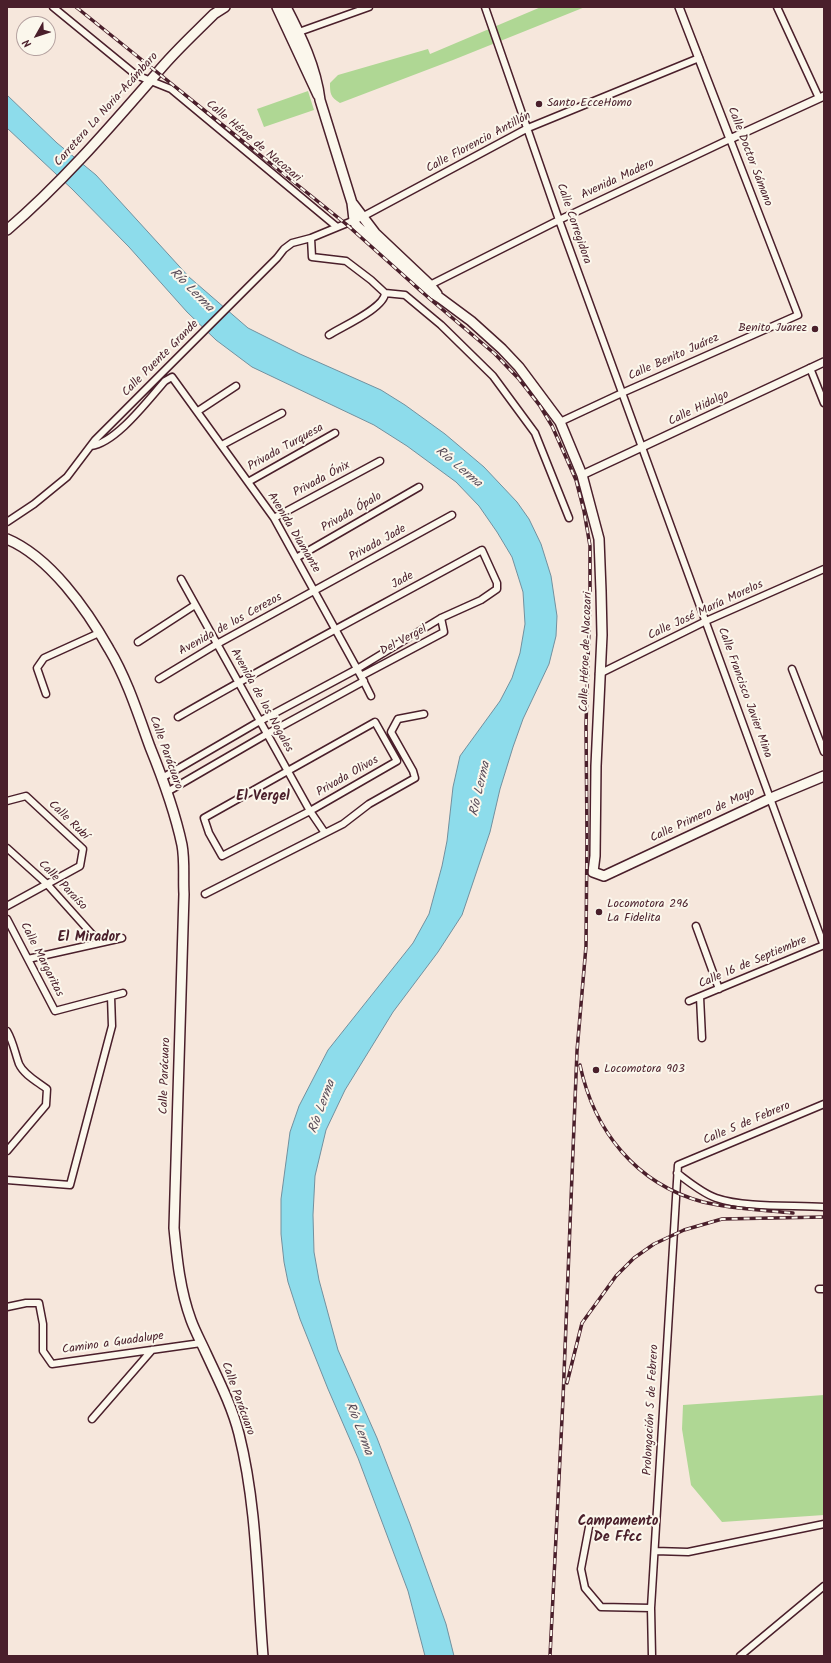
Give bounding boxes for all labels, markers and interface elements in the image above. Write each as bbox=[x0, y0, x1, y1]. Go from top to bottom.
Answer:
north arrow bbox=[16, 16, 56, 56]
text: N bbox=[18, 35, 37, 51]
street label: Carretera La Noria-Acámbaro bbox=[52, 50, 162, 170]
place label: Santo EcceHomo bbox=[547, 97, 632, 111]
street label: Calle Héroe de Nacozari bbox=[202, 98, 304, 186]
marker: Santo EcceHomo bbox=[534, 99, 544, 109]
street label: Calle Doctor Sámano bbox=[723, 105, 775, 209]
street label: Calle Florencio Antillón bbox=[424, 109, 534, 177]
street label: Avenida Madero bbox=[579, 157, 657, 203]
street label: Calle Corregidora bbox=[552, 182, 594, 266]
water label: Río Lerma bbox=[166, 266, 216, 316]
street label: Calle Puente Grande bbox=[120, 318, 202, 400]
place label: Benito Juarez bbox=[738, 322, 807, 336]
marker: Benito Juarez bbox=[810, 324, 820, 334]
street label: Calle Benito Juárez bbox=[626, 332, 722, 384]
street label: Calle Hidalgo bbox=[666, 388, 732, 430]
street label: Privada Turquesa bbox=[246, 421, 326, 475]
water label: Río Lerma bbox=[432, 444, 484, 492]
street label: Privada Ónix bbox=[291, 459, 353, 501]
street label: Avenida Diamante bbox=[263, 490, 323, 576]
street label: Privada Ópalo bbox=[319, 490, 385, 536]
street label: Privada Jade bbox=[347, 522, 409, 566]
street label: Jade bbox=[390, 569, 416, 593]
street label: Calle José María Morelos bbox=[646, 578, 766, 644]
street label: Avenida de los Cerezos bbox=[177, 591, 285, 659]
street label: Calle Héroe de Nacozari bbox=[578, 592, 596, 712]
street label: Del Vergel bbox=[378, 623, 430, 659]
street label: Calle Francisco Javier Mina bbox=[714, 626, 774, 760]
street label: Avenida de los Nogales bbox=[227, 647, 295, 755]
street label: Calle Parácuaro bbox=[145, 714, 185, 792]
street label: Privada Olivos bbox=[314, 753, 382, 801]
water label: Río Lerma bbox=[467, 760, 495, 818]
street label: Calle Primero de Mayo bbox=[648, 785, 758, 847]
district label: El Vergel bbox=[236, 790, 290, 806]
street label: Calle Rubí bbox=[45, 798, 91, 844]
street label: Calle Paraíso bbox=[35, 858, 89, 914]
place label: Locomotora 296 La Fidelita bbox=[607, 898, 689, 926]
marker: Locomotora 296 La Fidelita bbox=[594, 907, 604, 917]
street label: Calle Margaritas bbox=[16, 920, 66, 1000]
district label: El Mirador bbox=[58, 931, 120, 947]
street label: Calle 16 de Septiembre bbox=[697, 934, 809, 992]
street label: Calle Parácuaro bbox=[157, 1037, 175, 1115]
place label: Locomotora 903 bbox=[604, 1063, 685, 1077]
marker: Locomotora 903 bbox=[591, 1065, 601, 1075]
water label: Río Lerma bbox=[306, 1078, 340, 1136]
street label: Calle 5 de Febrero bbox=[701, 1099, 793, 1149]
street label: Camino a Guadalupe bbox=[61, 1330, 165, 1358]
street label: Prolongación 5 de Febrero bbox=[641, 1344, 663, 1476]
street label: Calle Parácuaro bbox=[217, 1360, 257, 1438]
water label: Río Lerma bbox=[341, 1400, 375, 1458]
district label: Campamento De Ffcc bbox=[578, 1515, 658, 1548]

